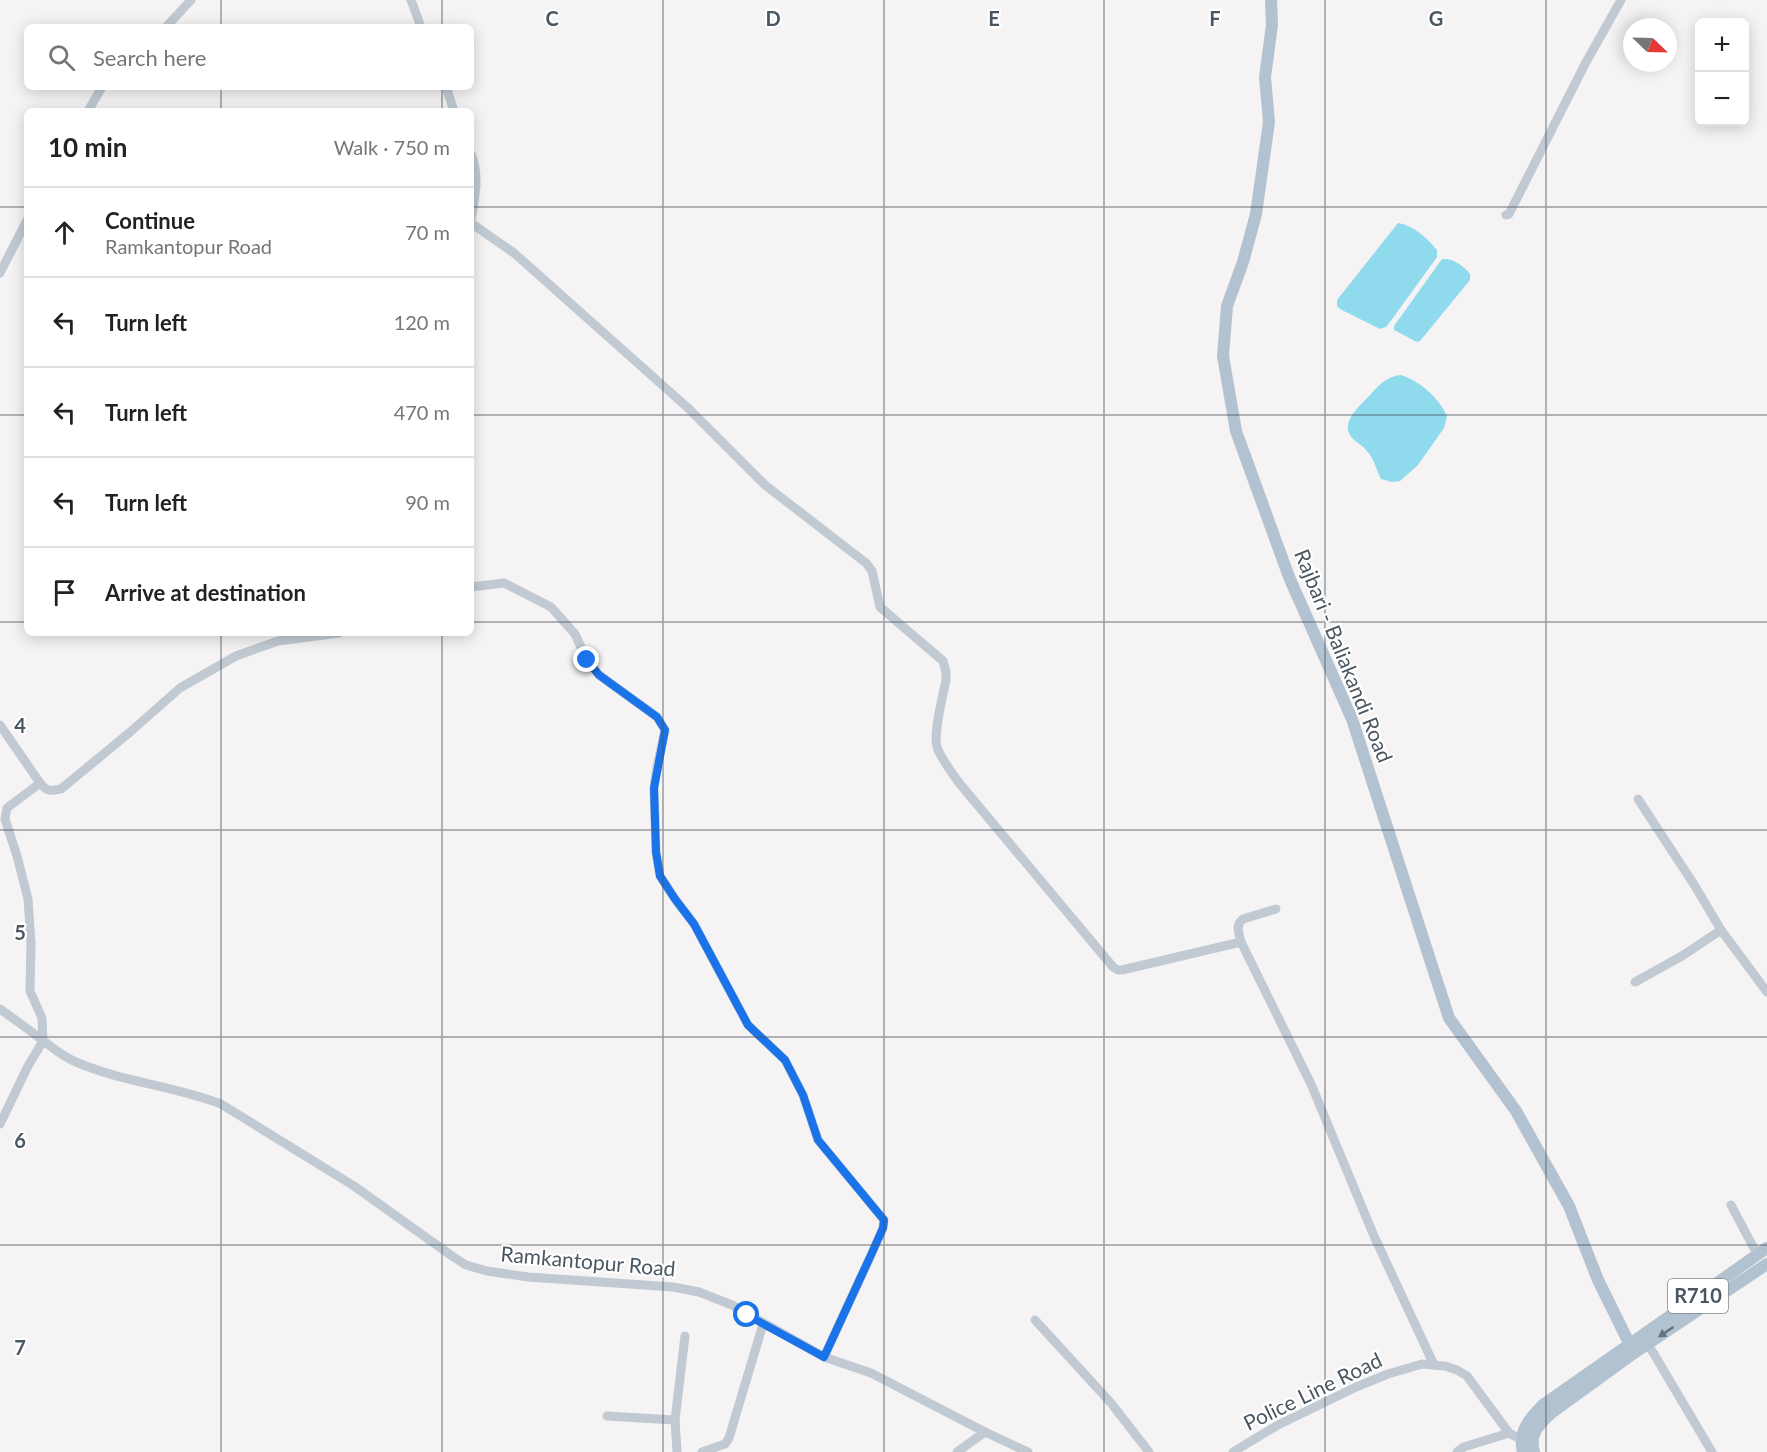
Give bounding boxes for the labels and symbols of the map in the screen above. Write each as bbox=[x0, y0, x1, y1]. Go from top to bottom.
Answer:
text: C bbox=[545, 6, 559, 30]
text: D bbox=[765, 6, 781, 30]
text: E bbox=[988, 6, 1000, 30]
text: F bbox=[1209, 6, 1221, 30]
text: G bbox=[1429, 6, 1443, 30]
north arrow bbox=[1623, 18, 1677, 72]
street label: Rajbari - Baliakandi Road bbox=[1290, 545, 1399, 766]
route end bbox=[573, 646, 599, 672]
text: 4 bbox=[14, 713, 26, 737]
text: 5 bbox=[14, 920, 26, 944]
text: 6 bbox=[14, 1128, 26, 1152]
street label: Ramkantopur Road bbox=[500, 1240, 677, 1281]
road number: R710 bbox=[1668, 1279, 1728, 1313]
route start bbox=[733, 1301, 759, 1327]
one-way arrow bbox=[1659, 1326, 1675, 1338]
text: 7 bbox=[14, 1335, 26, 1359]
street label: Police Line Road bbox=[1239, 1346, 1386, 1435]

